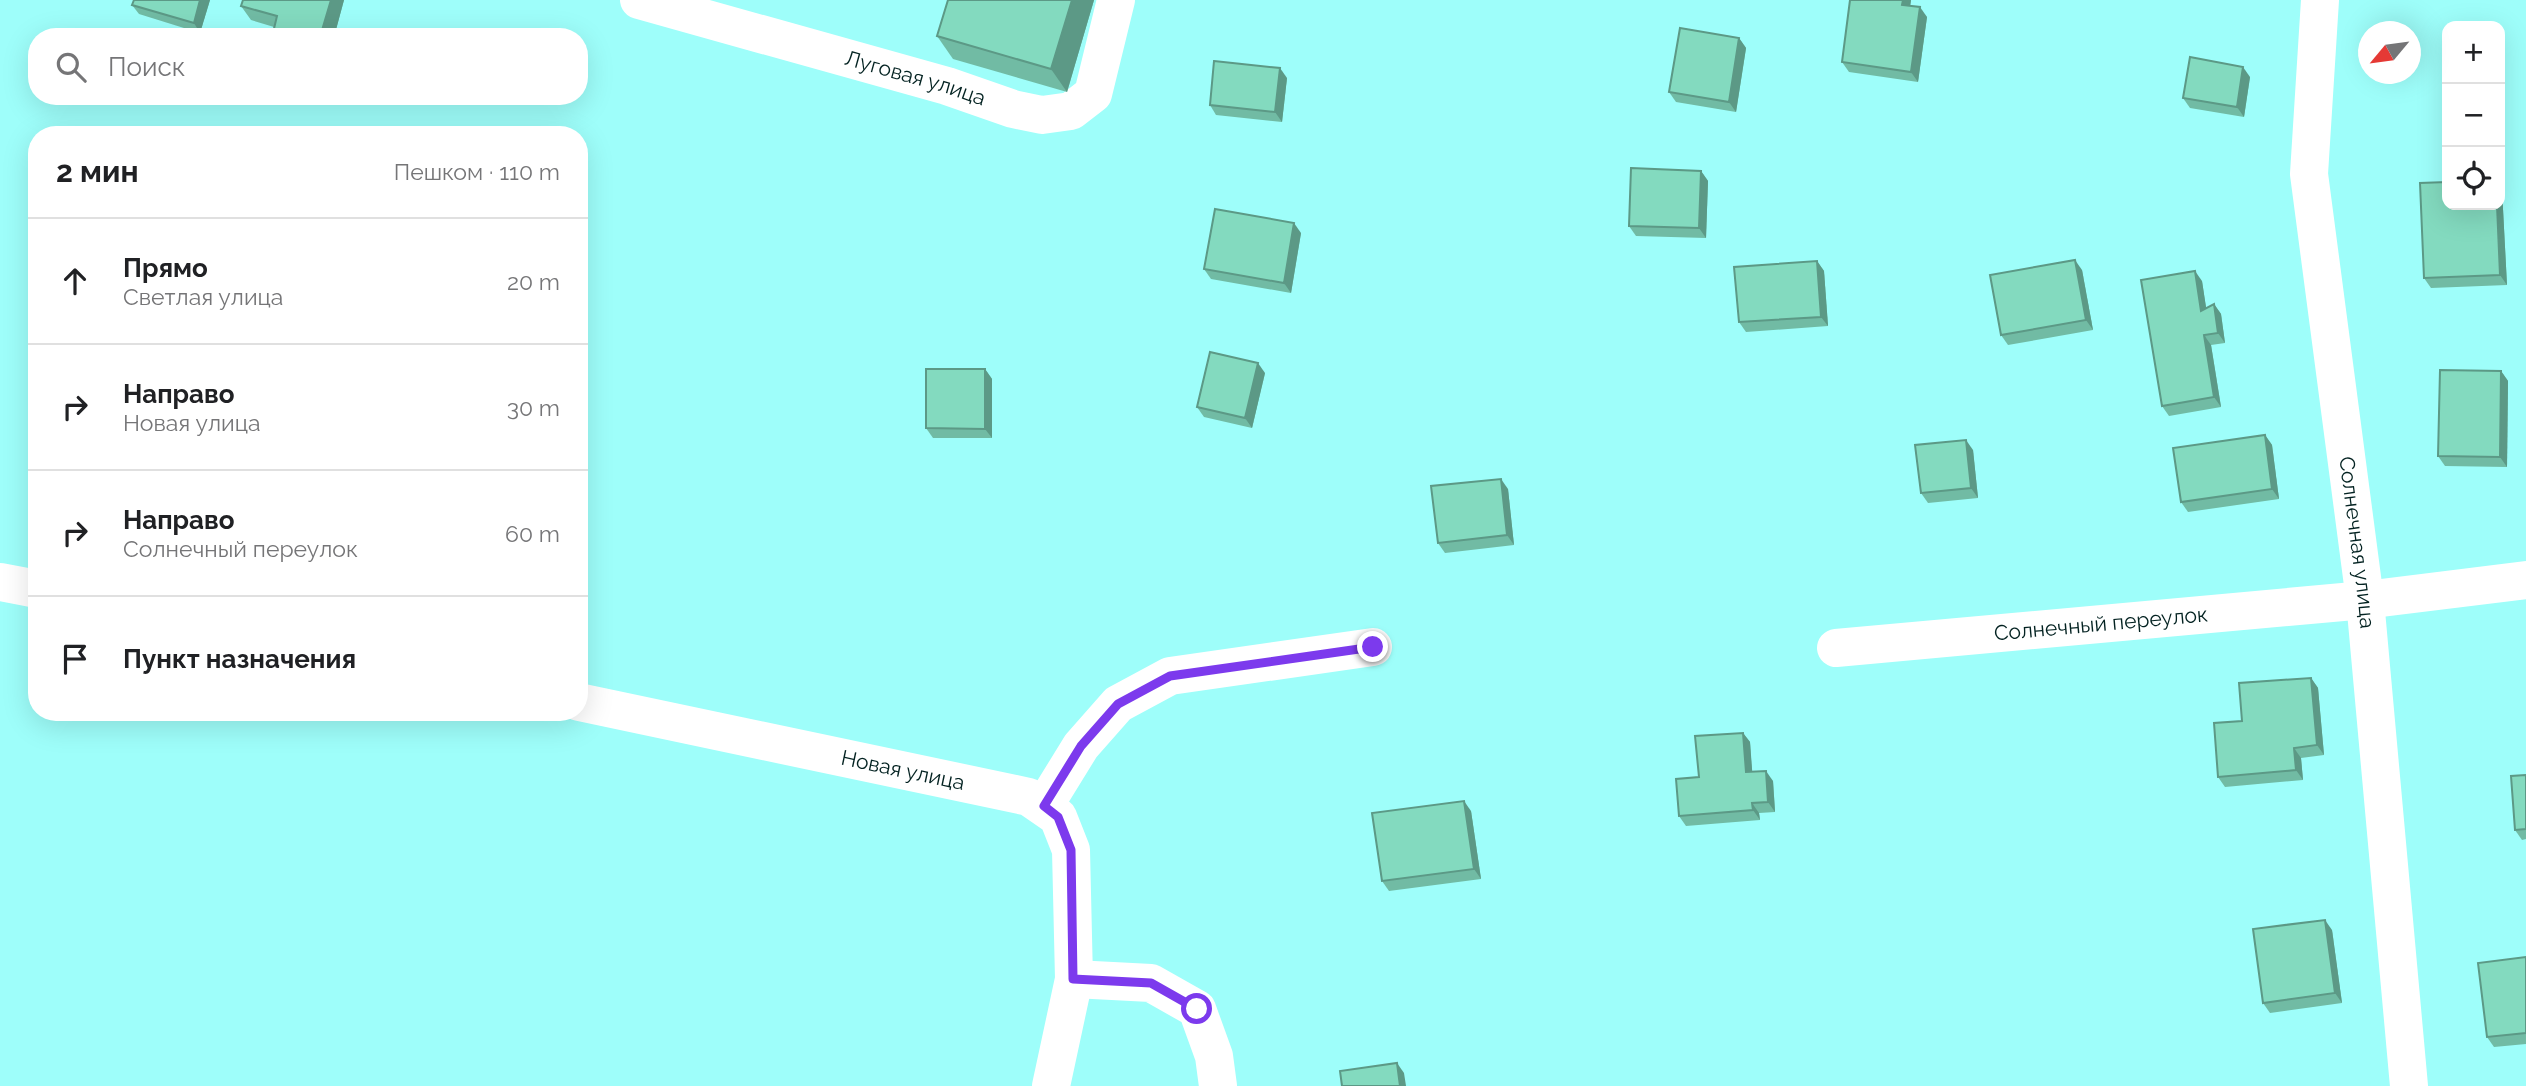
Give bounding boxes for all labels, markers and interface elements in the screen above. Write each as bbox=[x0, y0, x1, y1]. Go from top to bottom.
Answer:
north arrow bbox=[2358, 21, 2421, 84]
map controls bbox=[2442, 21, 2505, 210]
button: + bbox=[2442, 21, 2505, 84]
search box bbox=[28, 28, 588, 105]
street label: Луговая улица bbox=[842, 45, 989, 110]
icon: search bbox=[52, 48, 90, 86]
text: Поиск bbox=[108, 52, 185, 82]
button: − bbox=[2442, 84, 2505, 147]
button: locate bbox=[2442, 147, 2505, 210]
text: 2 мин bbox=[56, 154, 139, 189]
text: Пешком · 110 m bbox=[394, 158, 560, 185]
text: Прямо bbox=[123, 253, 208, 283]
icon: ahead bbox=[56, 262, 94, 300]
text: 20 m bbox=[507, 268, 560, 295]
text: Светлая улица bbox=[123, 283, 283, 310]
text: Направо bbox=[123, 379, 234, 409]
icon: right bbox=[56, 388, 94, 426]
text: 30 m bbox=[507, 394, 560, 421]
text: Новая улица bbox=[123, 409, 261, 436]
street label: Солнечная улица bbox=[2334, 455, 2381, 630]
text: Направо bbox=[123, 505, 234, 535]
icon: right bbox=[56, 514, 94, 552]
text: 60 m bbox=[505, 520, 560, 547]
text: Солнечный переулок bbox=[123, 535, 358, 562]
street label: Солнечный переулок bbox=[1993, 601, 2209, 646]
route end bbox=[1357, 631, 1388, 662]
icon: arrive bbox=[56, 640, 94, 678]
text: Пункт назначения bbox=[123, 644, 356, 674]
street label: Новая улица bbox=[839, 745, 967, 795]
route start bbox=[1181, 993, 1212, 1024]

